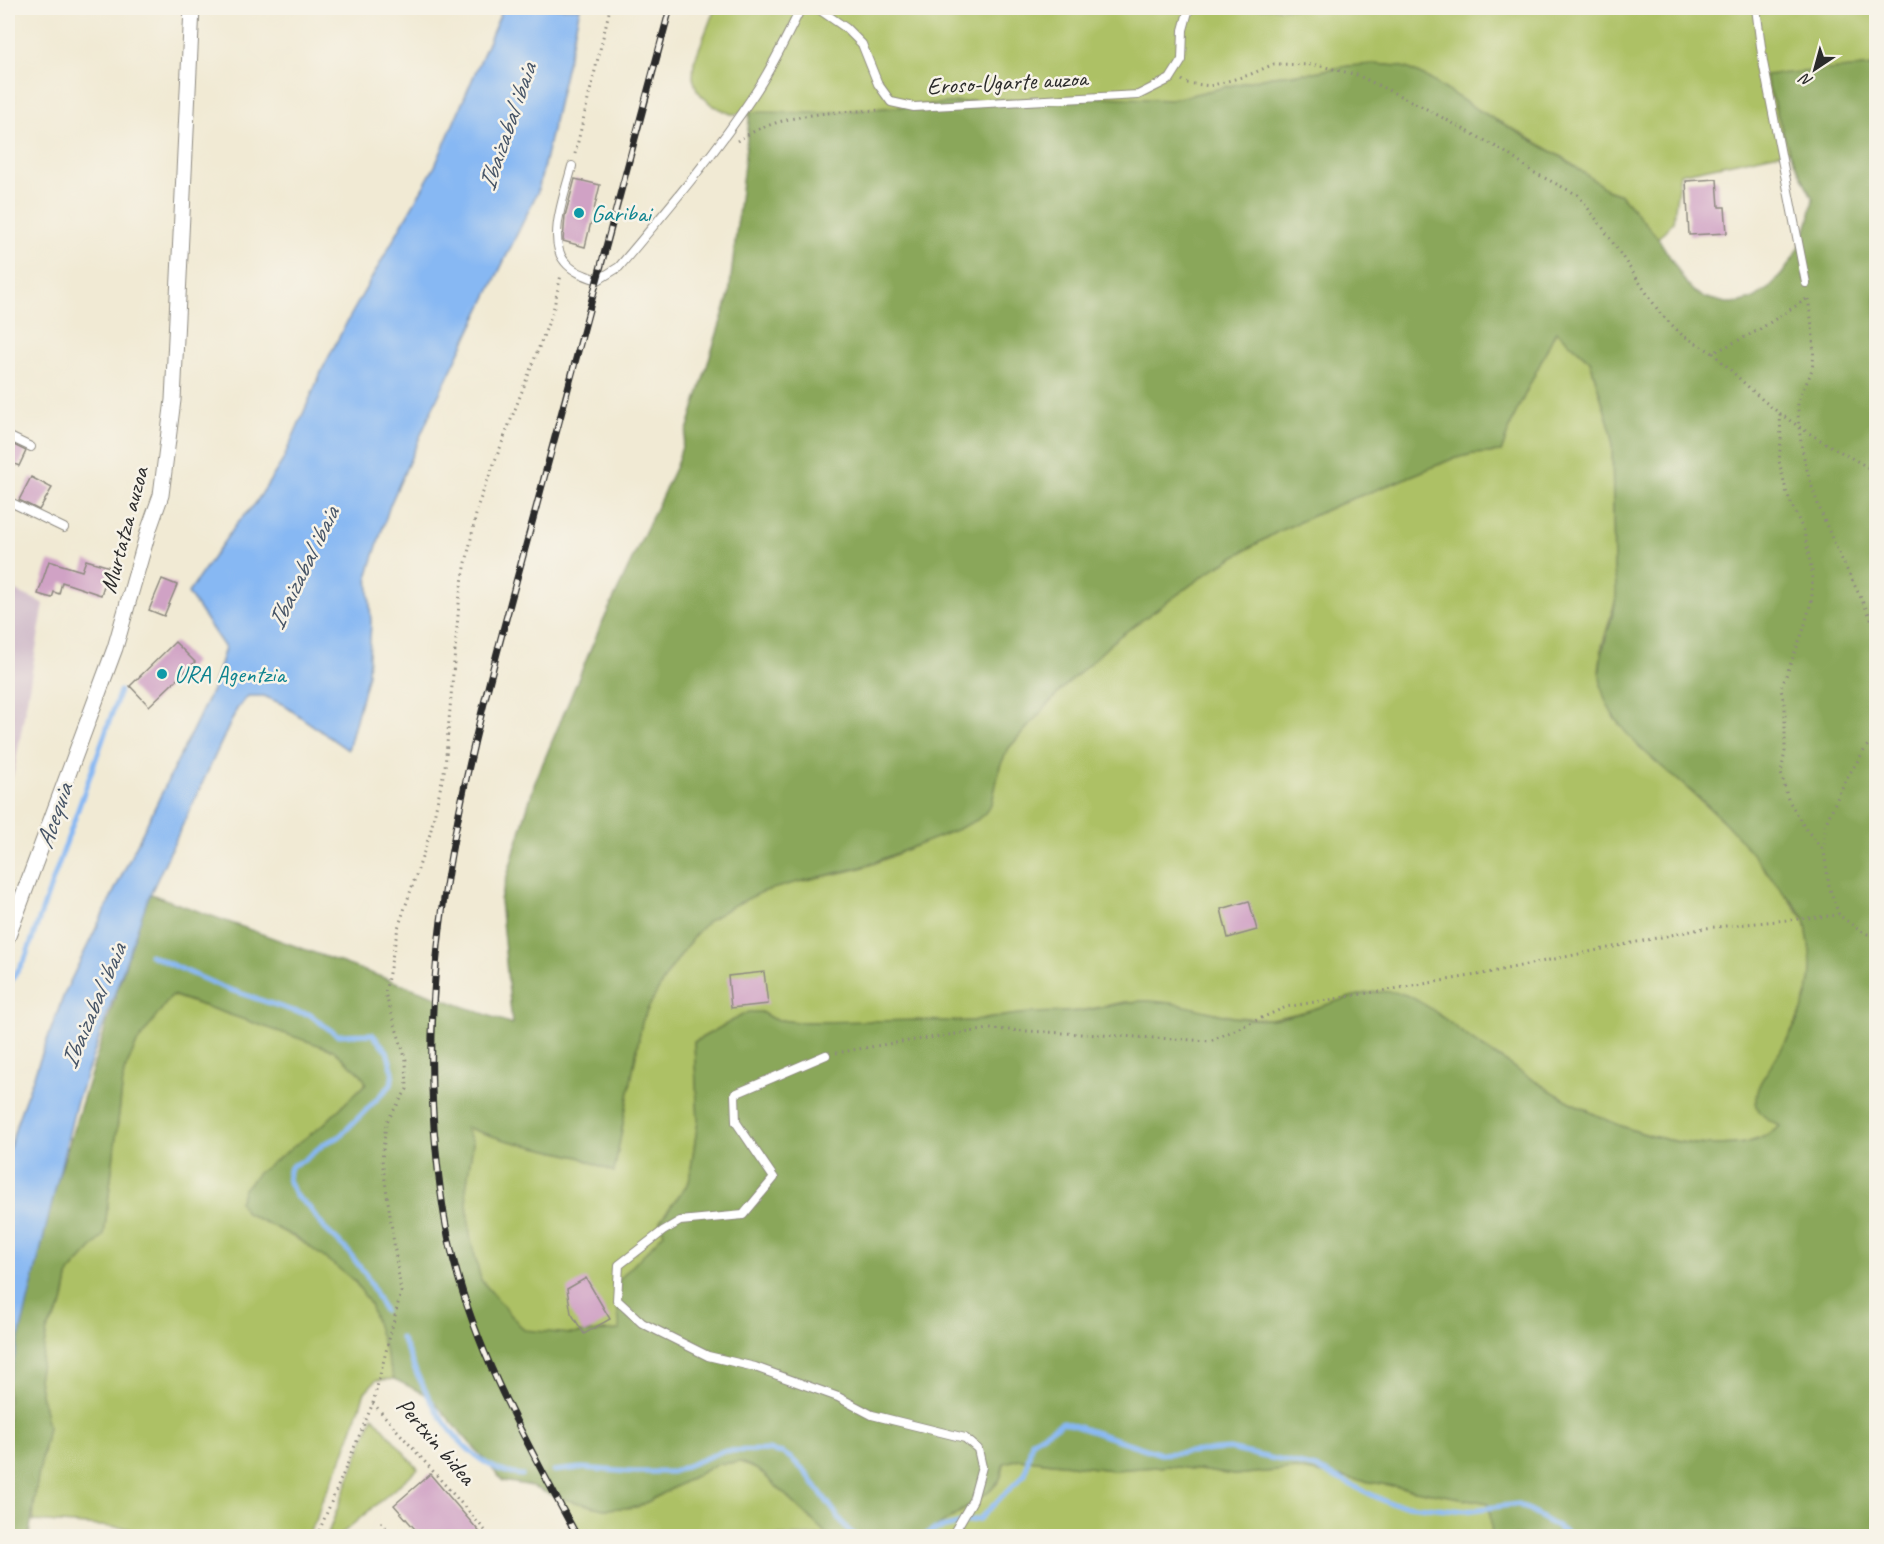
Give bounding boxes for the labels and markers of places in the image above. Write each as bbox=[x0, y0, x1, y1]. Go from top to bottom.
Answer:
place label: Garibai bbox=[591, 198, 654, 228]
marker: Garibai bbox=[572, 206, 586, 220]
place label: URA Agentzia bbox=[174, 659, 287, 689]
marker: URA Agentzia bbox=[155, 667, 169, 681]

